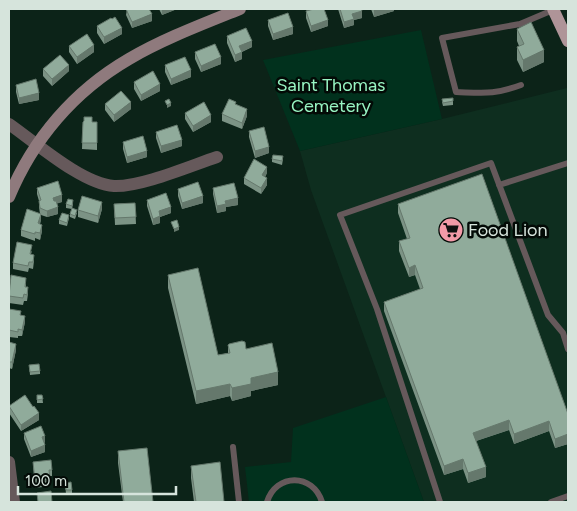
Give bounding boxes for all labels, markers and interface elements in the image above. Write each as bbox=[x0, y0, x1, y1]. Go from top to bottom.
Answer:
park label: Saint Thomas Cemetery bbox=[276, 74, 386, 117]
supermarket icon: Food Lion bbox=[438, 217, 464, 243]
place label: Food Lion bbox=[468, 219, 548, 241]
scale bar bbox=[18, 464, 175, 496]
text: 100 m bbox=[25, 472, 67, 490]

